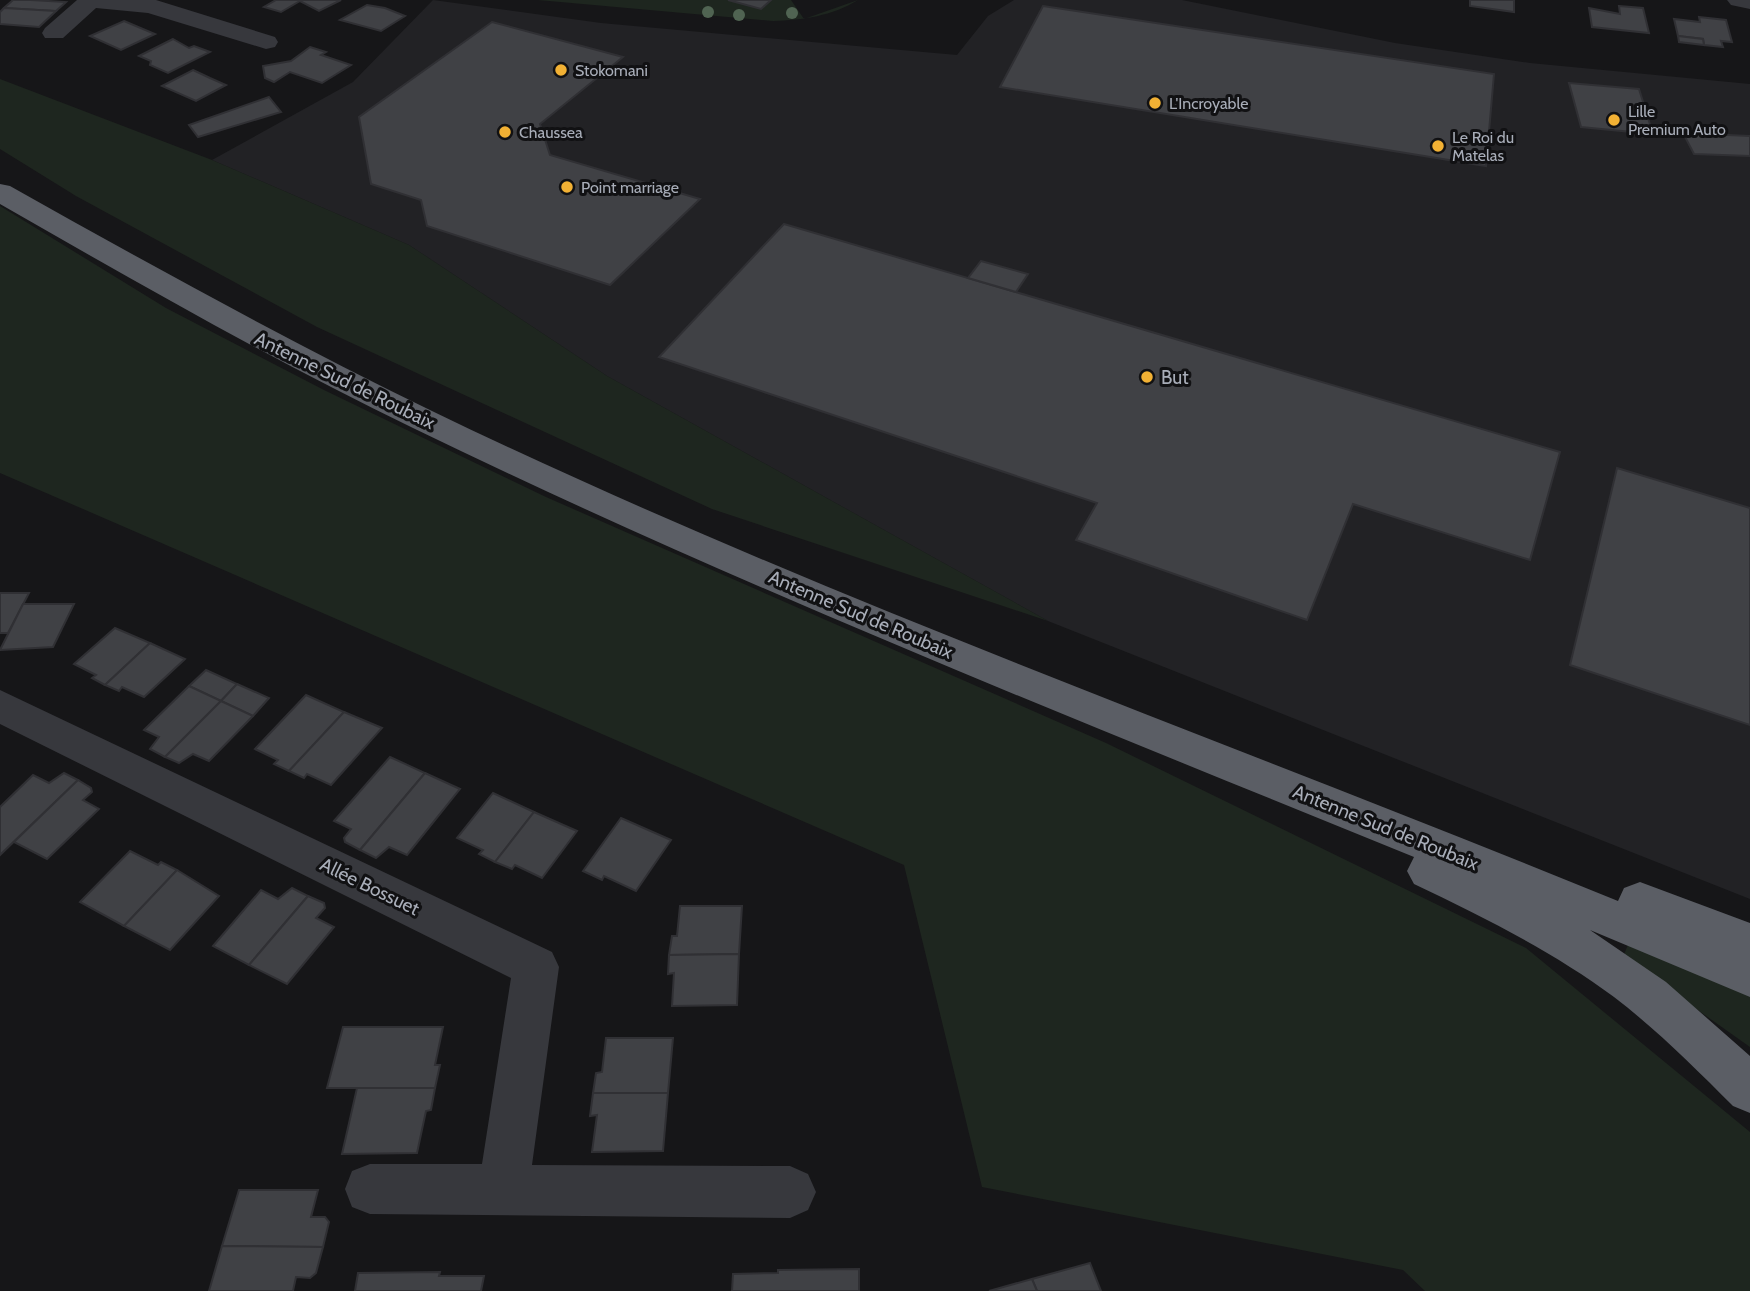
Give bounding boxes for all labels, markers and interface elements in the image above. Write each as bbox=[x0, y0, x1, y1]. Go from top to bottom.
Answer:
place label: Stokomani bbox=[575, 61, 648, 80]
marker: Stokomani bbox=[553, 62, 569, 78]
place label: L'Incroyable bbox=[1169, 94, 1248, 113]
marker: L'Incroyable bbox=[1147, 95, 1163, 111]
place label: Lille Premium Auto bbox=[1628, 102, 1726, 139]
marker: Lille Premium Auto bbox=[1606, 112, 1622, 128]
place label: Chaussea bbox=[519, 123, 583, 142]
marker: Chaussea bbox=[497, 124, 513, 140]
place label: Le Roi du Matelas bbox=[1452, 128, 1514, 165]
marker: Le Roi du Matelas bbox=[1430, 138, 1446, 154]
place label: Point marriage bbox=[581, 178, 679, 197]
marker: Point marriage bbox=[559, 179, 575, 195]
street label: Antenne Sud de Roubaix bbox=[251, 327, 439, 434]
place label: But bbox=[1161, 366, 1189, 389]
marker: But bbox=[1139, 369, 1155, 385]
street label: Antenne Sud de Roubaix bbox=[765, 565, 956, 664]
street label: Antenne Sud de Roubaix bbox=[1290, 780, 1482, 875]
street label: Allée Bossuet bbox=[316, 852, 424, 921]

